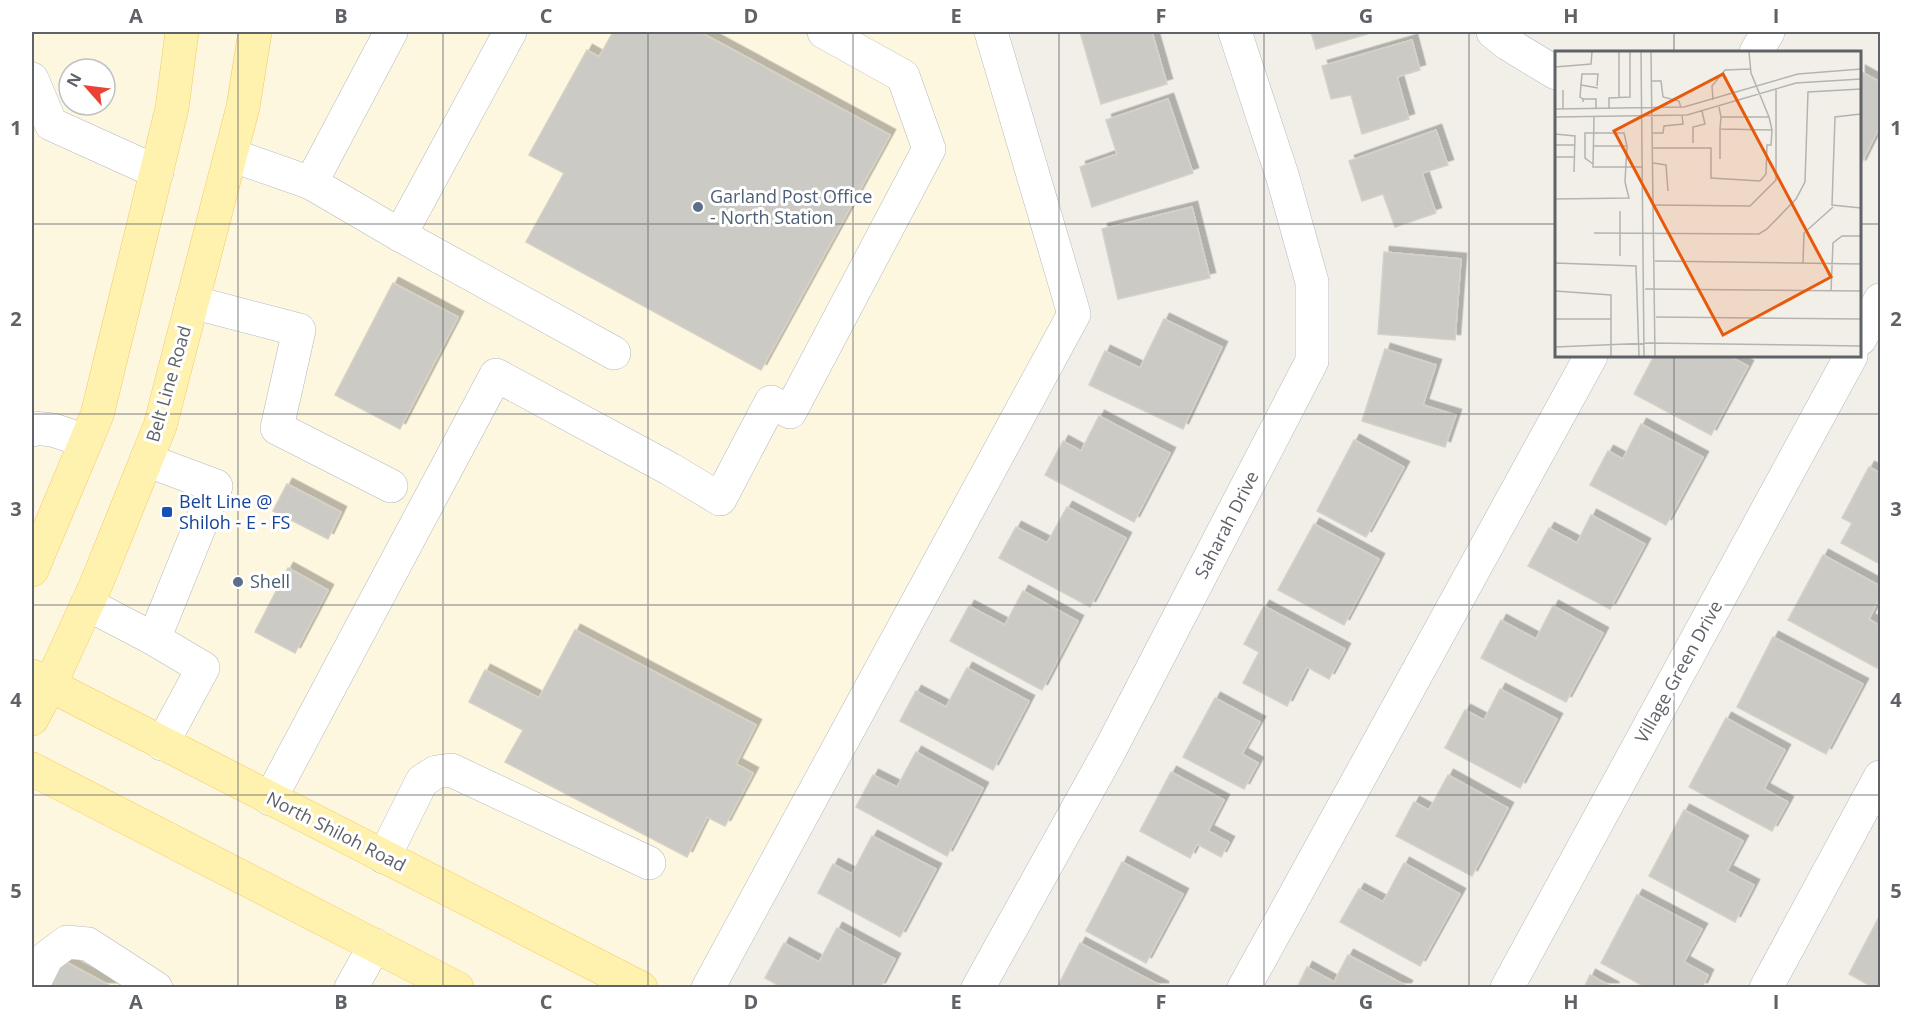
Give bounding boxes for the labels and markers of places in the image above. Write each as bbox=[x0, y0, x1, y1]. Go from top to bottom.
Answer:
place label: Garland Post Office - North Station bbox=[710, 184, 872, 229]
marker: Garland Post Office - North Station bbox=[691, 200, 705, 214]
place label: Belt Line @ Shiloh - E - FS bbox=[179, 489, 290, 534]
marker: Belt Line @ Shiloh - E - FS bbox=[160, 505, 174, 519]
place label: Shell bbox=[250, 569, 290, 593]
marker: Shell bbox=[231, 575, 245, 589]

